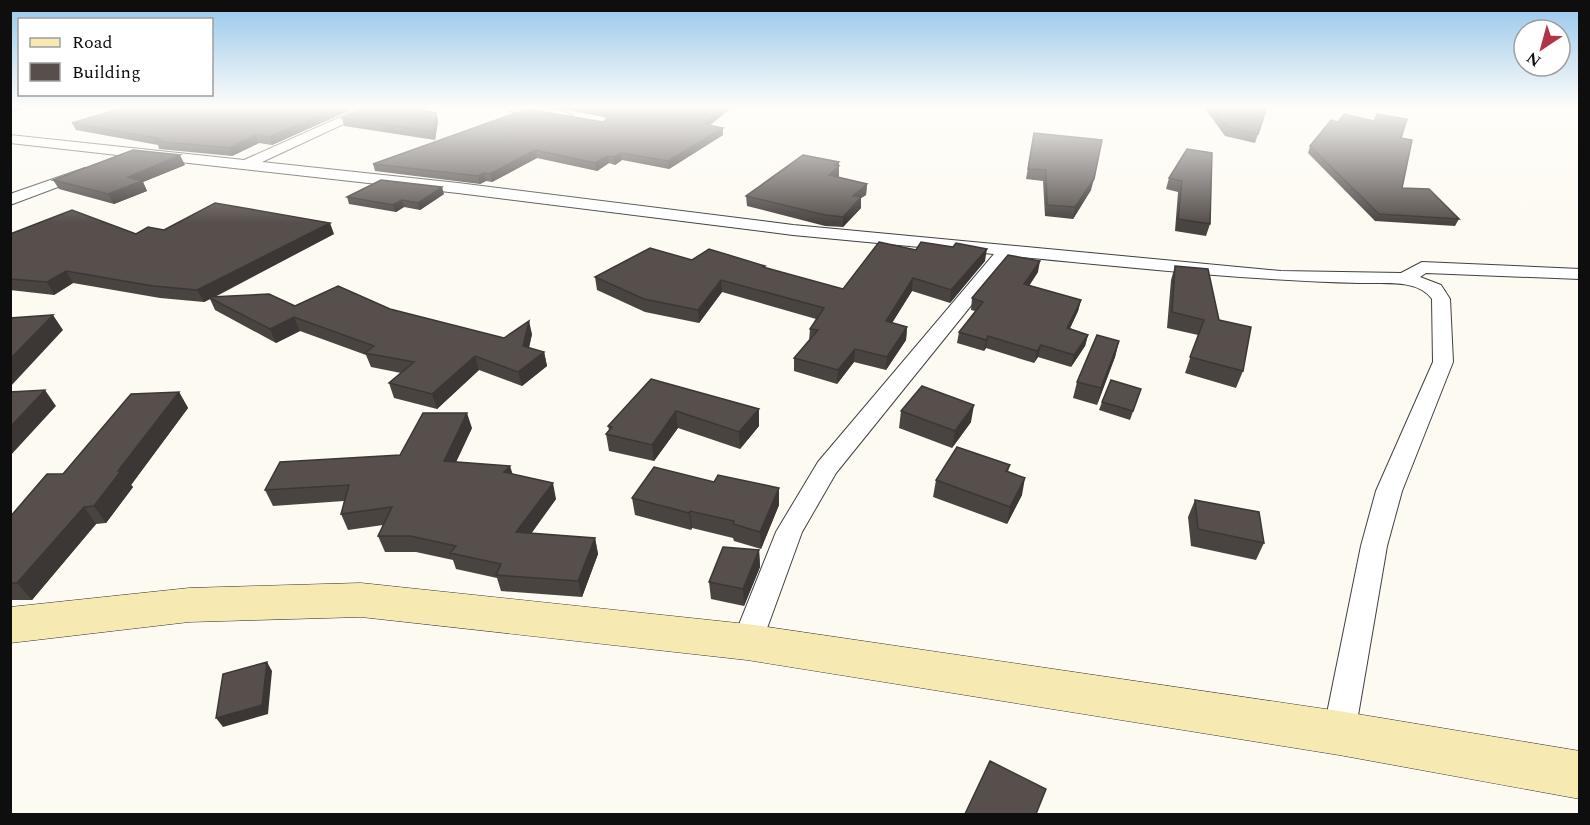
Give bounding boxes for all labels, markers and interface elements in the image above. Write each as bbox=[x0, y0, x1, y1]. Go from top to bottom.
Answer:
legend bbox=[18, 18, 213, 96]
north arrow bbox=[1512, 18, 1572, 78]
text: Road bbox=[72, 29, 113, 56]
text: N bbox=[1521, 46, 1546, 73]
text: Building bbox=[72, 59, 141, 86]

